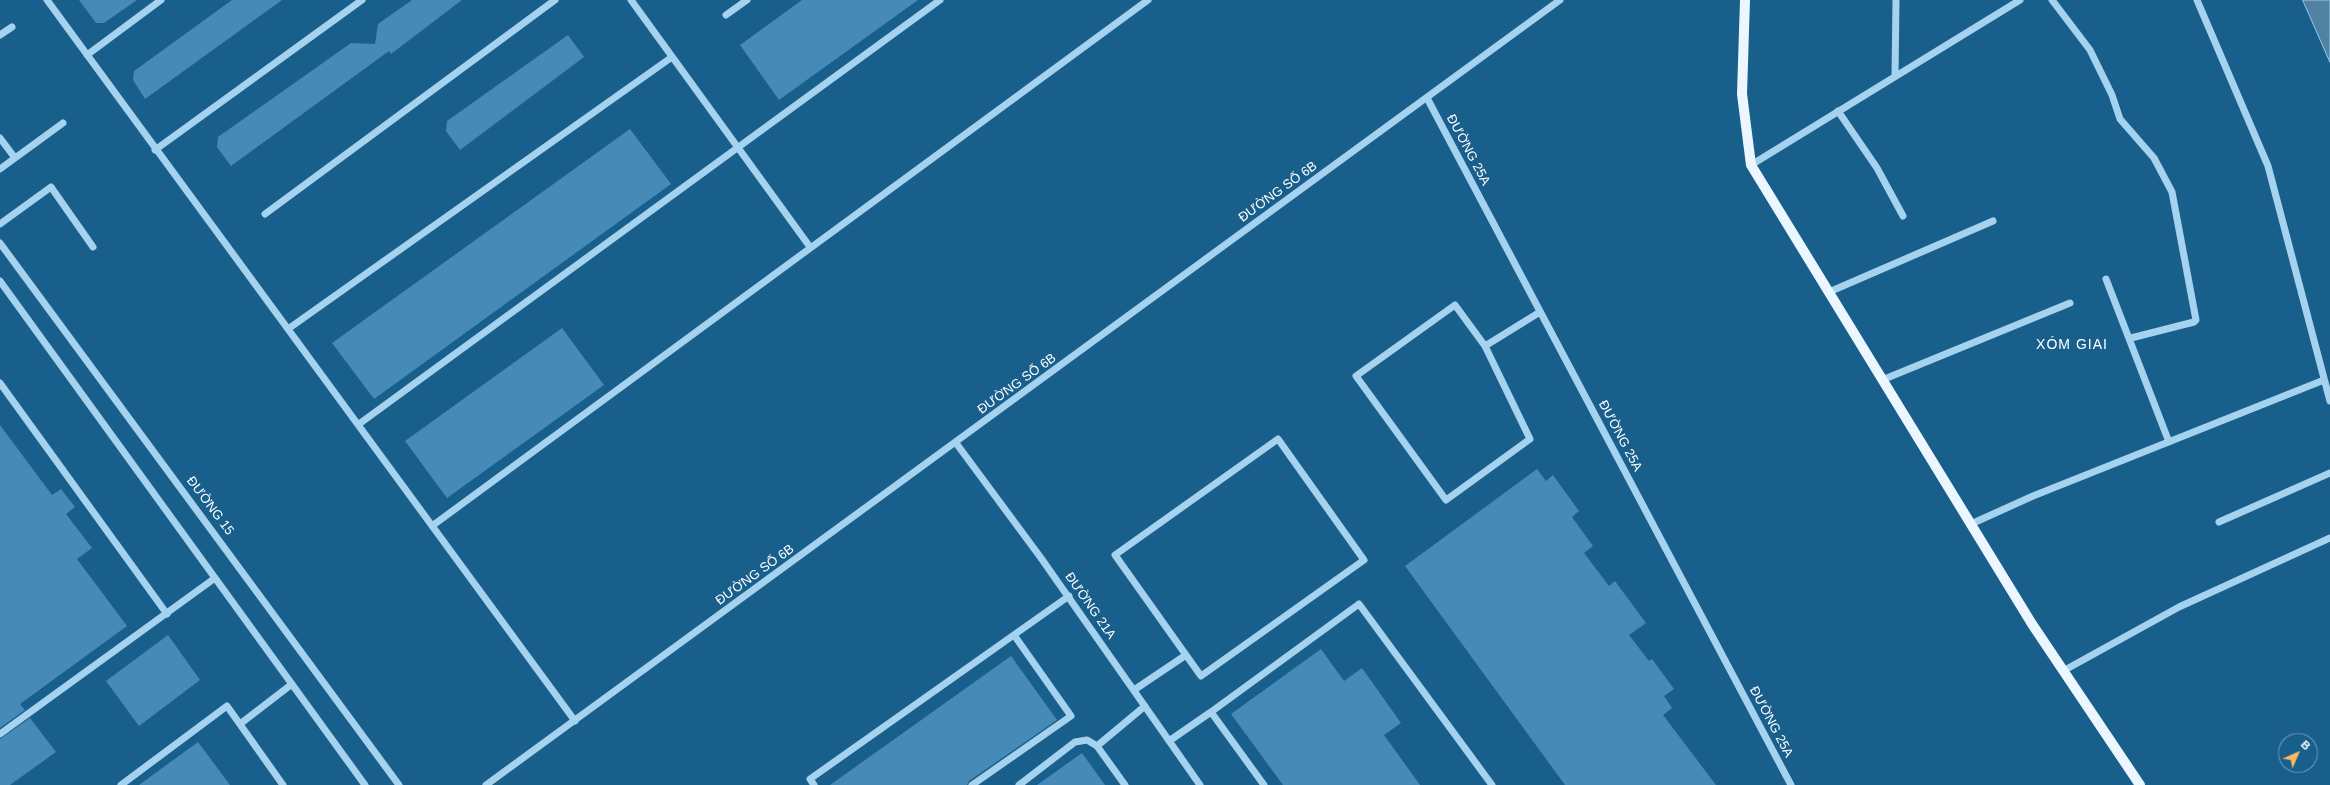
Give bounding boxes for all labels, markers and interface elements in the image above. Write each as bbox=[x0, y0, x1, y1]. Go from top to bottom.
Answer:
street label: ĐƯỜNG 25A bbox=[1443, 112, 1493, 188]
street label: ĐƯỜNG SỐ 6B bbox=[1236, 158, 1320, 226]
district label: XÓM GIAI bbox=[2036, 337, 2108, 353]
street label: ĐƯỜNG SỐ 6B bbox=[975, 350, 1059, 418]
street label: ĐƯỜNG 25A bbox=[1595, 398, 1645, 474]
street label: ĐƯỜNG 15 bbox=[183, 474, 237, 538]
street label: ĐƯỜNG SỐ 6B bbox=[713, 541, 797, 609]
street label: ĐƯỜNG 21A bbox=[1061, 570, 1119, 642]
street label: ĐƯỜNG 25A bbox=[1746, 684, 1796, 760]
north arrow bbox=[2278, 733, 2318, 773]
text: B bbox=[2299, 738, 2313, 752]

